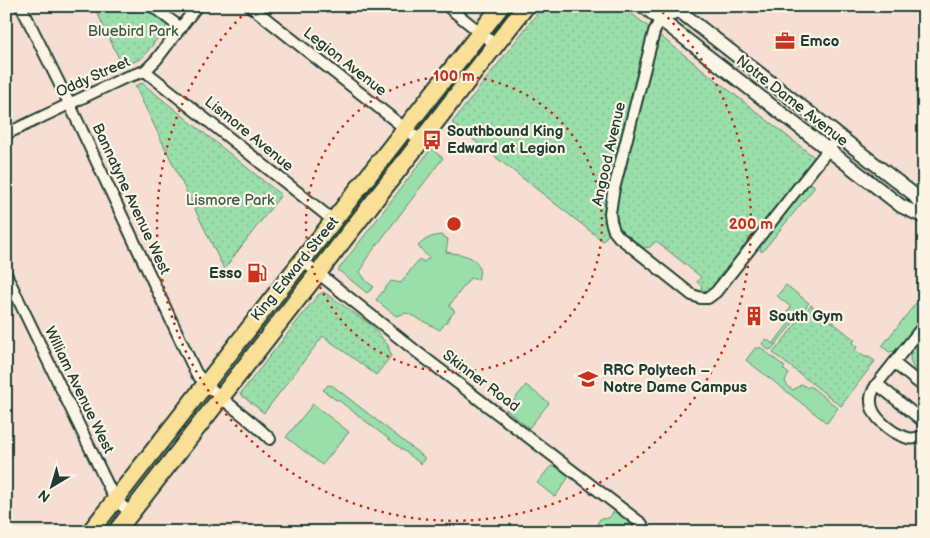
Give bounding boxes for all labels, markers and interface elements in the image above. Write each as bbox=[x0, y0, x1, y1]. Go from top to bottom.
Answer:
park label: Bluebird Park bbox=[88, 22, 179, 41]
street label: Legion Avenue bbox=[300, 24, 391, 101]
office icon: Emco bbox=[774, 30, 796, 52]
place label: Emco bbox=[800, 32, 840, 51]
street label: Notre Dame Avenue bbox=[732, 51, 852, 151]
street label: Oddy Street bbox=[53, 52, 133, 102]
text: 100 m bbox=[433, 67, 475, 86]
street label: Lismore Avenue bbox=[201, 92, 297, 176]
street label: Angood Avenue bbox=[588, 100, 630, 208]
street label: Bannatyne Avenue West bbox=[88, 120, 175, 278]
place label: Southbound King Edward at Legion bbox=[447, 122, 565, 158]
bus stop icon: Southbound King Edward at Legion bbox=[421, 129, 443, 151]
park label: Lismore Park bbox=[186, 191, 275, 210]
street label: King Edward Street bbox=[247, 212, 343, 325]
centre of rings bbox=[445, 215, 463, 233]
text: 200 m bbox=[729, 215, 773, 234]
fuel station icon: Esso bbox=[246, 262, 268, 284]
place label: Esso bbox=[209, 264, 242, 283]
building icon: South Gym bbox=[743, 305, 765, 327]
place label: South Gym bbox=[769, 307, 843, 326]
street label: William Avenue West bbox=[40, 323, 118, 457]
street label: Skinner Road bbox=[439, 346, 523, 416]
place label: RRC Polytech – Notre Dame Campus bbox=[603, 361, 747, 397]
school or university icon: RRC Polytech – Notre Dame Campus bbox=[577, 368, 599, 390]
north arrow bbox=[28, 460, 78, 510]
text: N bbox=[35, 486, 54, 506]

